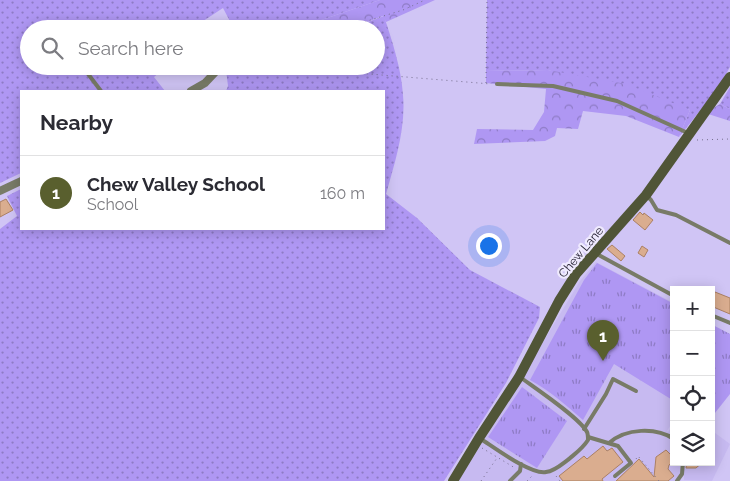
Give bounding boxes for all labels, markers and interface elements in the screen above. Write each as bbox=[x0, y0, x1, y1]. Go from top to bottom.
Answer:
search box bbox=[20, 20, 385, 75]
icon: search bbox=[38, 34, 66, 62]
text: Search here bbox=[78, 37, 184, 59]
text: Nearby bbox=[40, 110, 113, 135]
text: Chew Valley School bbox=[87, 173, 265, 195]
text: 1 bbox=[52, 184, 60, 203]
text: 160 m bbox=[320, 184, 365, 203]
text: School bbox=[87, 195, 138, 214]
street label: Chew Lane bbox=[556, 224, 606, 280]
your location bbox=[476, 233, 502, 259]
map controls bbox=[670, 286, 715, 466]
button: + bbox=[670, 286, 715, 331]
pin: 1 bbox=[587, 320, 619, 361]
button: − bbox=[670, 331, 715, 376]
button: locate bbox=[670, 376, 715, 421]
button: layers bbox=[670, 421, 715, 466]

